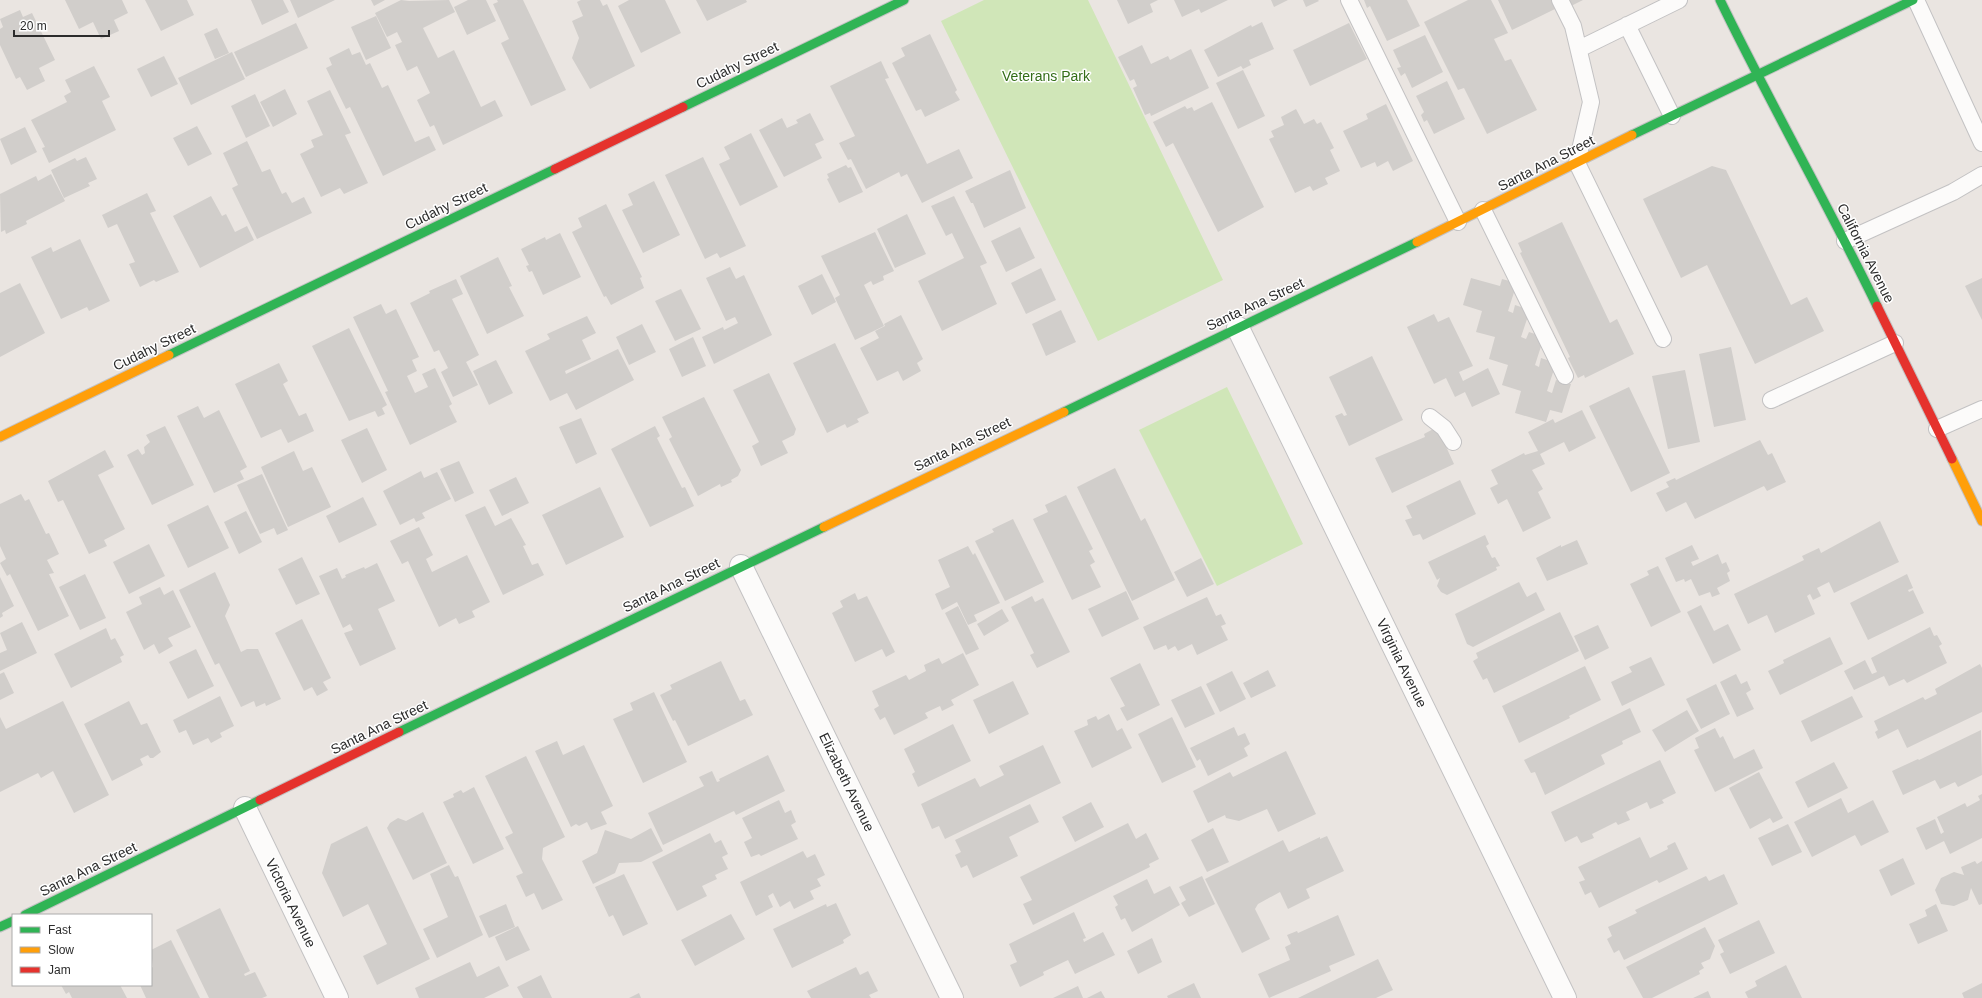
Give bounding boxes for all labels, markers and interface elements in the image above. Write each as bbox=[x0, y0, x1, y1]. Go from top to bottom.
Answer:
scale bar bbox=[14, 12, 109, 38]
text: 20 m bbox=[20, 19, 47, 33]
street label: Cudahy Street bbox=[693, 38, 781, 92]
park label: Veterans Park bbox=[1002, 68, 1091, 84]
street label: Santa Ana Street bbox=[1495, 132, 1597, 194]
street label: Cudahy Street bbox=[402, 179, 490, 233]
street label: California Avenue bbox=[1834, 201, 1898, 306]
street label: Santa Ana Street bbox=[1204, 274, 1306, 334]
street label: Cudahy Street bbox=[110, 320, 198, 374]
street label: Santa Ana Street bbox=[911, 414, 1013, 474]
street label: Santa Ana Street bbox=[620, 555, 722, 615]
street label: Virginia Avenue bbox=[1374, 616, 1430, 710]
street label: Santa Ana Street bbox=[328, 697, 430, 757]
street label: Elizabeth Avenue bbox=[816, 730, 878, 834]
street label: Santa Ana Street bbox=[37, 839, 139, 899]
street label: Victoria Avenue bbox=[263, 856, 319, 950]
legend bbox=[12, 914, 152, 986]
text: Fast bbox=[48, 923, 72, 937]
text: Slow bbox=[48, 943, 74, 957]
text: Jam bbox=[48, 963, 71, 977]

